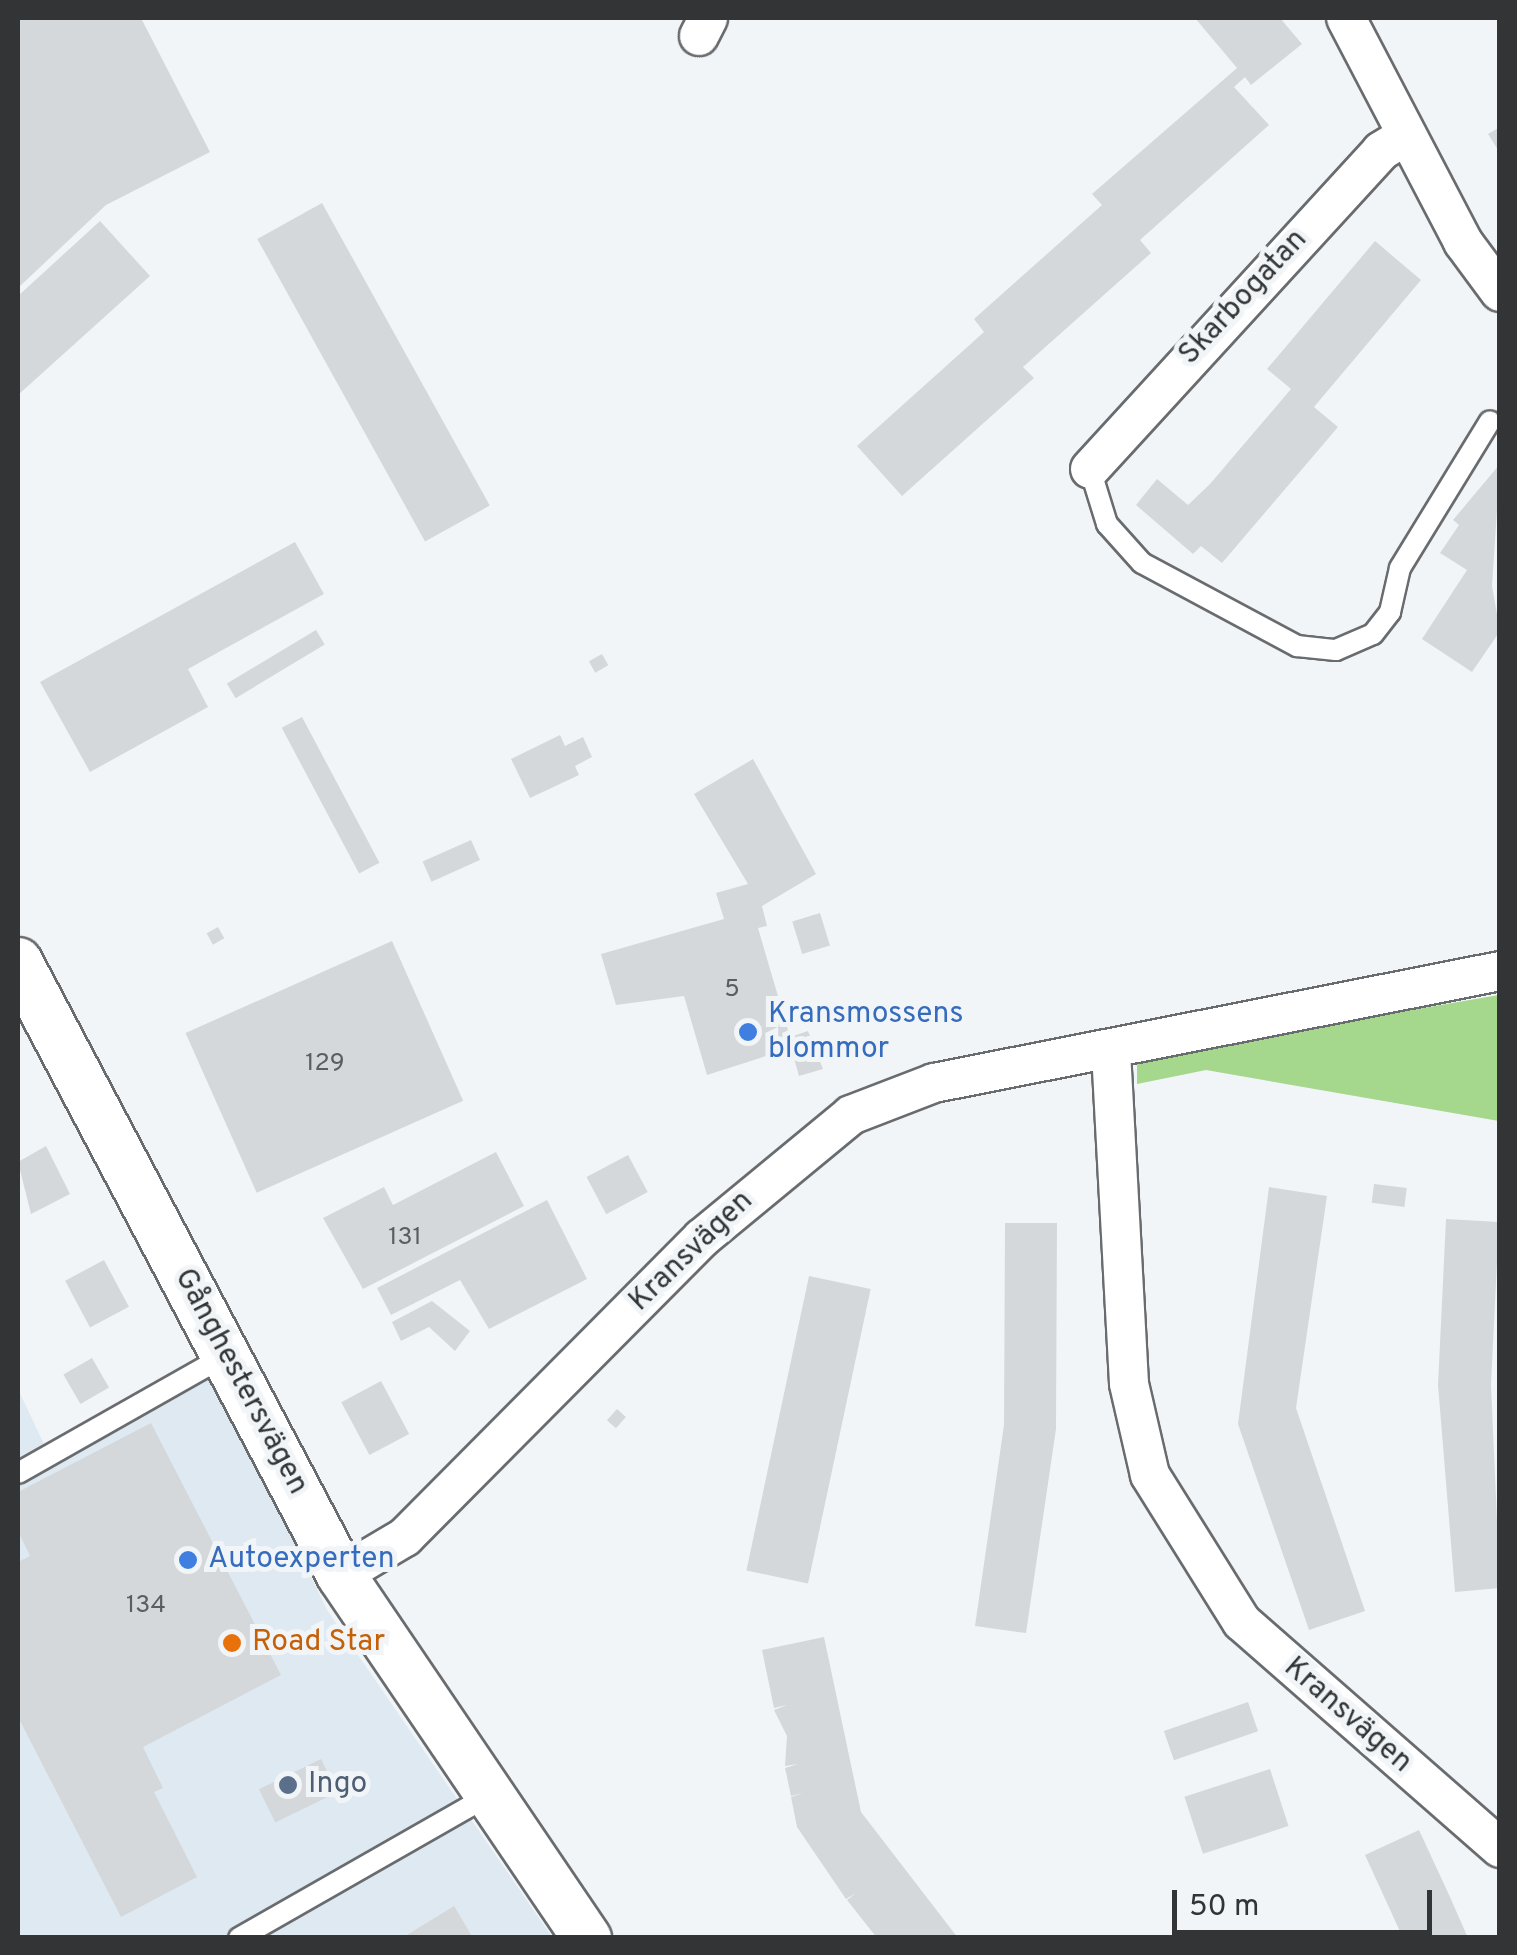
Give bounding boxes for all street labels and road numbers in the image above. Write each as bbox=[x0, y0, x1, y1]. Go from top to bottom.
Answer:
street label: Skarbogatan bbox=[1172, 223, 1316, 373]
street label: Kransvägen bbox=[623, 1184, 761, 1320]
street label: Gånghestersvägen bbox=[165, 1263, 315, 1501]
street label: Kransvägen bbox=[1276, 1651, 1418, 1781]

